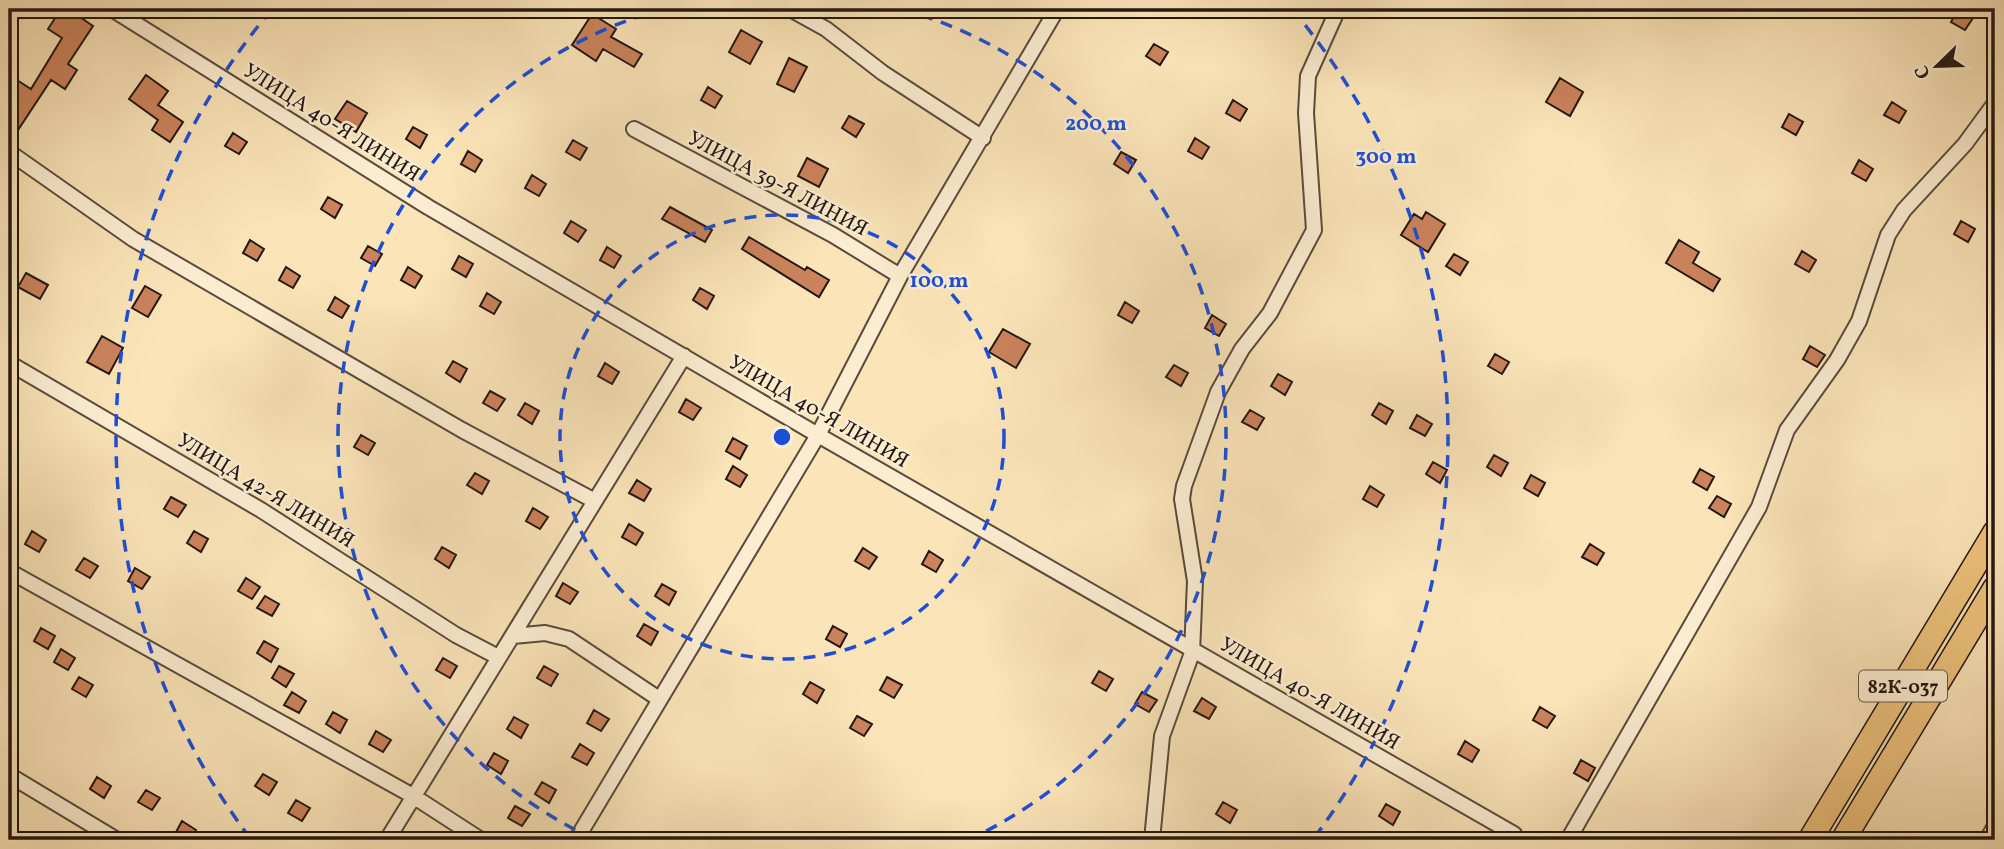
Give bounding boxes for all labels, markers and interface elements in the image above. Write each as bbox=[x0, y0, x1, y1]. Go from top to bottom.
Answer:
north arrow bbox=[1902, 32, 1972, 102]
street label: УЛИЦА 40-Я ЛИНИЯ bbox=[237, 57, 425, 190]
text: С bbox=[1909, 61, 1938, 83]
text: 200 m bbox=[1065, 110, 1127, 139]
street label: УЛИЦА 39-Я ЛИНИЯ bbox=[682, 124, 873, 244]
text: 300 m bbox=[1356, 143, 1416, 172]
text: 100 m bbox=[909, 267, 969, 296]
street label: УЛИЦА 40-Я ЛИНИЯ bbox=[723, 349, 914, 476]
centre of rings bbox=[770, 425, 794, 449]
street label: УЛИЦА 42-Я ЛИНИЯ bbox=[171, 427, 359, 556]
street label: УЛИЦА 40-Я ЛИНИЯ bbox=[1214, 631, 1405, 758]
road number: 82К-037 bbox=[1859, 670, 1947, 702]

